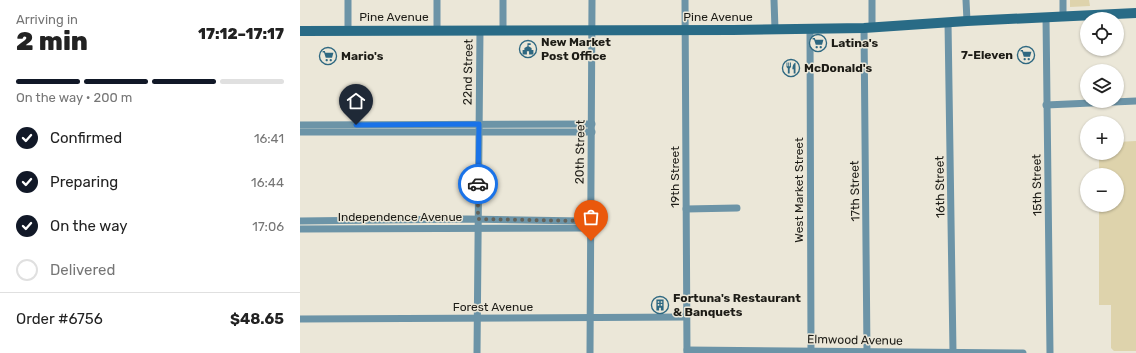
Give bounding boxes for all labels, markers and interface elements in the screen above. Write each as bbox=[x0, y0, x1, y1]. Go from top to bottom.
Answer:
street label: Pine Avenue bbox=[359, 10, 429, 24]
street label: Pine Avenue bbox=[683, 10, 753, 24]
text: Arriving in bbox=[16, 12, 78, 27]
map controls bbox=[1080, 12, 1124, 212]
button: locate bbox=[1080, 12, 1124, 56]
text: 17:12–17:17 bbox=[198, 25, 284, 43]
text: 2 min bbox=[16, 26, 88, 57]
supermarket icon: Latina's bbox=[808, 33, 828, 53]
place label: New Market Post Office bbox=[541, 35, 611, 63]
place label: Latina's bbox=[831, 36, 878, 50]
street label: 22nd Street bbox=[460, 39, 476, 105]
public building icon: New Market Post Office bbox=[518, 39, 538, 59]
supermarket icon: 7-Eleven bbox=[1016, 45, 1036, 65]
supermarket icon: Mario's bbox=[318, 46, 338, 66]
place label: 7-Eleven bbox=[961, 48, 1013, 62]
place label: Mario's bbox=[341, 49, 384, 63]
restaurant icon: McDonald's bbox=[781, 58, 801, 78]
place label: McDonald's bbox=[804, 61, 872, 75]
button: layers bbox=[1080, 64, 1124, 108]
pin bbox=[339, 84, 373, 125]
text: On the way · 200 m bbox=[16, 90, 132, 105]
icon: home bbox=[345, 90, 367, 112]
button: + bbox=[1080, 116, 1124, 160]
street label: 20th Street bbox=[572, 119, 588, 184]
icon: check bbox=[16, 127, 38, 149]
text: Confirmed bbox=[50, 129, 122, 147]
text: 16:41 bbox=[254, 131, 284, 146]
street label: West Market Street bbox=[792, 137, 806, 243]
street label: 19th Street bbox=[668, 146, 682, 208]
street label: 15th Street bbox=[1029, 154, 1045, 216]
street label: 16th Street bbox=[932, 156, 948, 218]
street label: 17th Street bbox=[847, 160, 863, 222]
courier bbox=[458, 164, 498, 204]
button: − bbox=[1080, 168, 1124, 212]
icon: check bbox=[16, 171, 38, 193]
text: Preparing bbox=[50, 173, 118, 191]
icon: car bbox=[467, 173, 489, 195]
text: 16:44 bbox=[251, 175, 284, 190]
pin bbox=[574, 200, 608, 241]
icon: bag bbox=[580, 206, 602, 228]
street label: Independence Avenue bbox=[338, 210, 463, 224]
icon: check bbox=[16, 215, 38, 237]
text: On the way bbox=[50, 217, 128, 235]
text: 17:06 bbox=[252, 219, 284, 234]
text: Delivered bbox=[50, 261, 115, 279]
place label: Fortuna's Restaurant & Banquets bbox=[673, 291, 801, 319]
building icon: Fortuna's Restaurant & Banquets bbox=[650, 295, 670, 315]
street label: Forest Avenue bbox=[453, 300, 533, 314]
text: Order #6756 bbox=[16, 310, 103, 328]
text: $48.65 bbox=[230, 310, 284, 328]
street label: Elmwood Avenue bbox=[807, 332, 903, 348]

